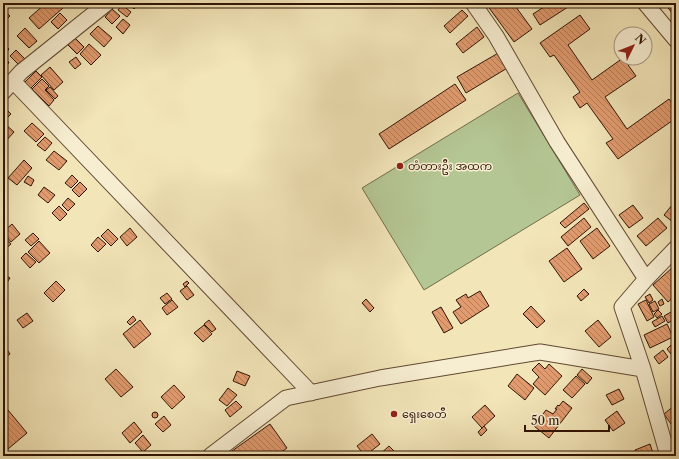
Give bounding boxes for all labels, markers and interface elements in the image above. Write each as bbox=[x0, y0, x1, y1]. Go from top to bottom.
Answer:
north arrow bbox=[613, 26, 653, 66]
text: N bbox=[632, 31, 649, 48]
place label: တံတားဦး အထက bbox=[408, 159, 492, 175]
marker: တံတားဦး အထက bbox=[395, 161, 405, 171]
place label: ရှေးစေတီ bbox=[402, 407, 447, 423]
scale bar bbox=[525, 407, 609, 433]
marker: ရှေးစေတီ bbox=[389, 409, 399, 419]
text: 50 m bbox=[531, 413, 560, 428]

